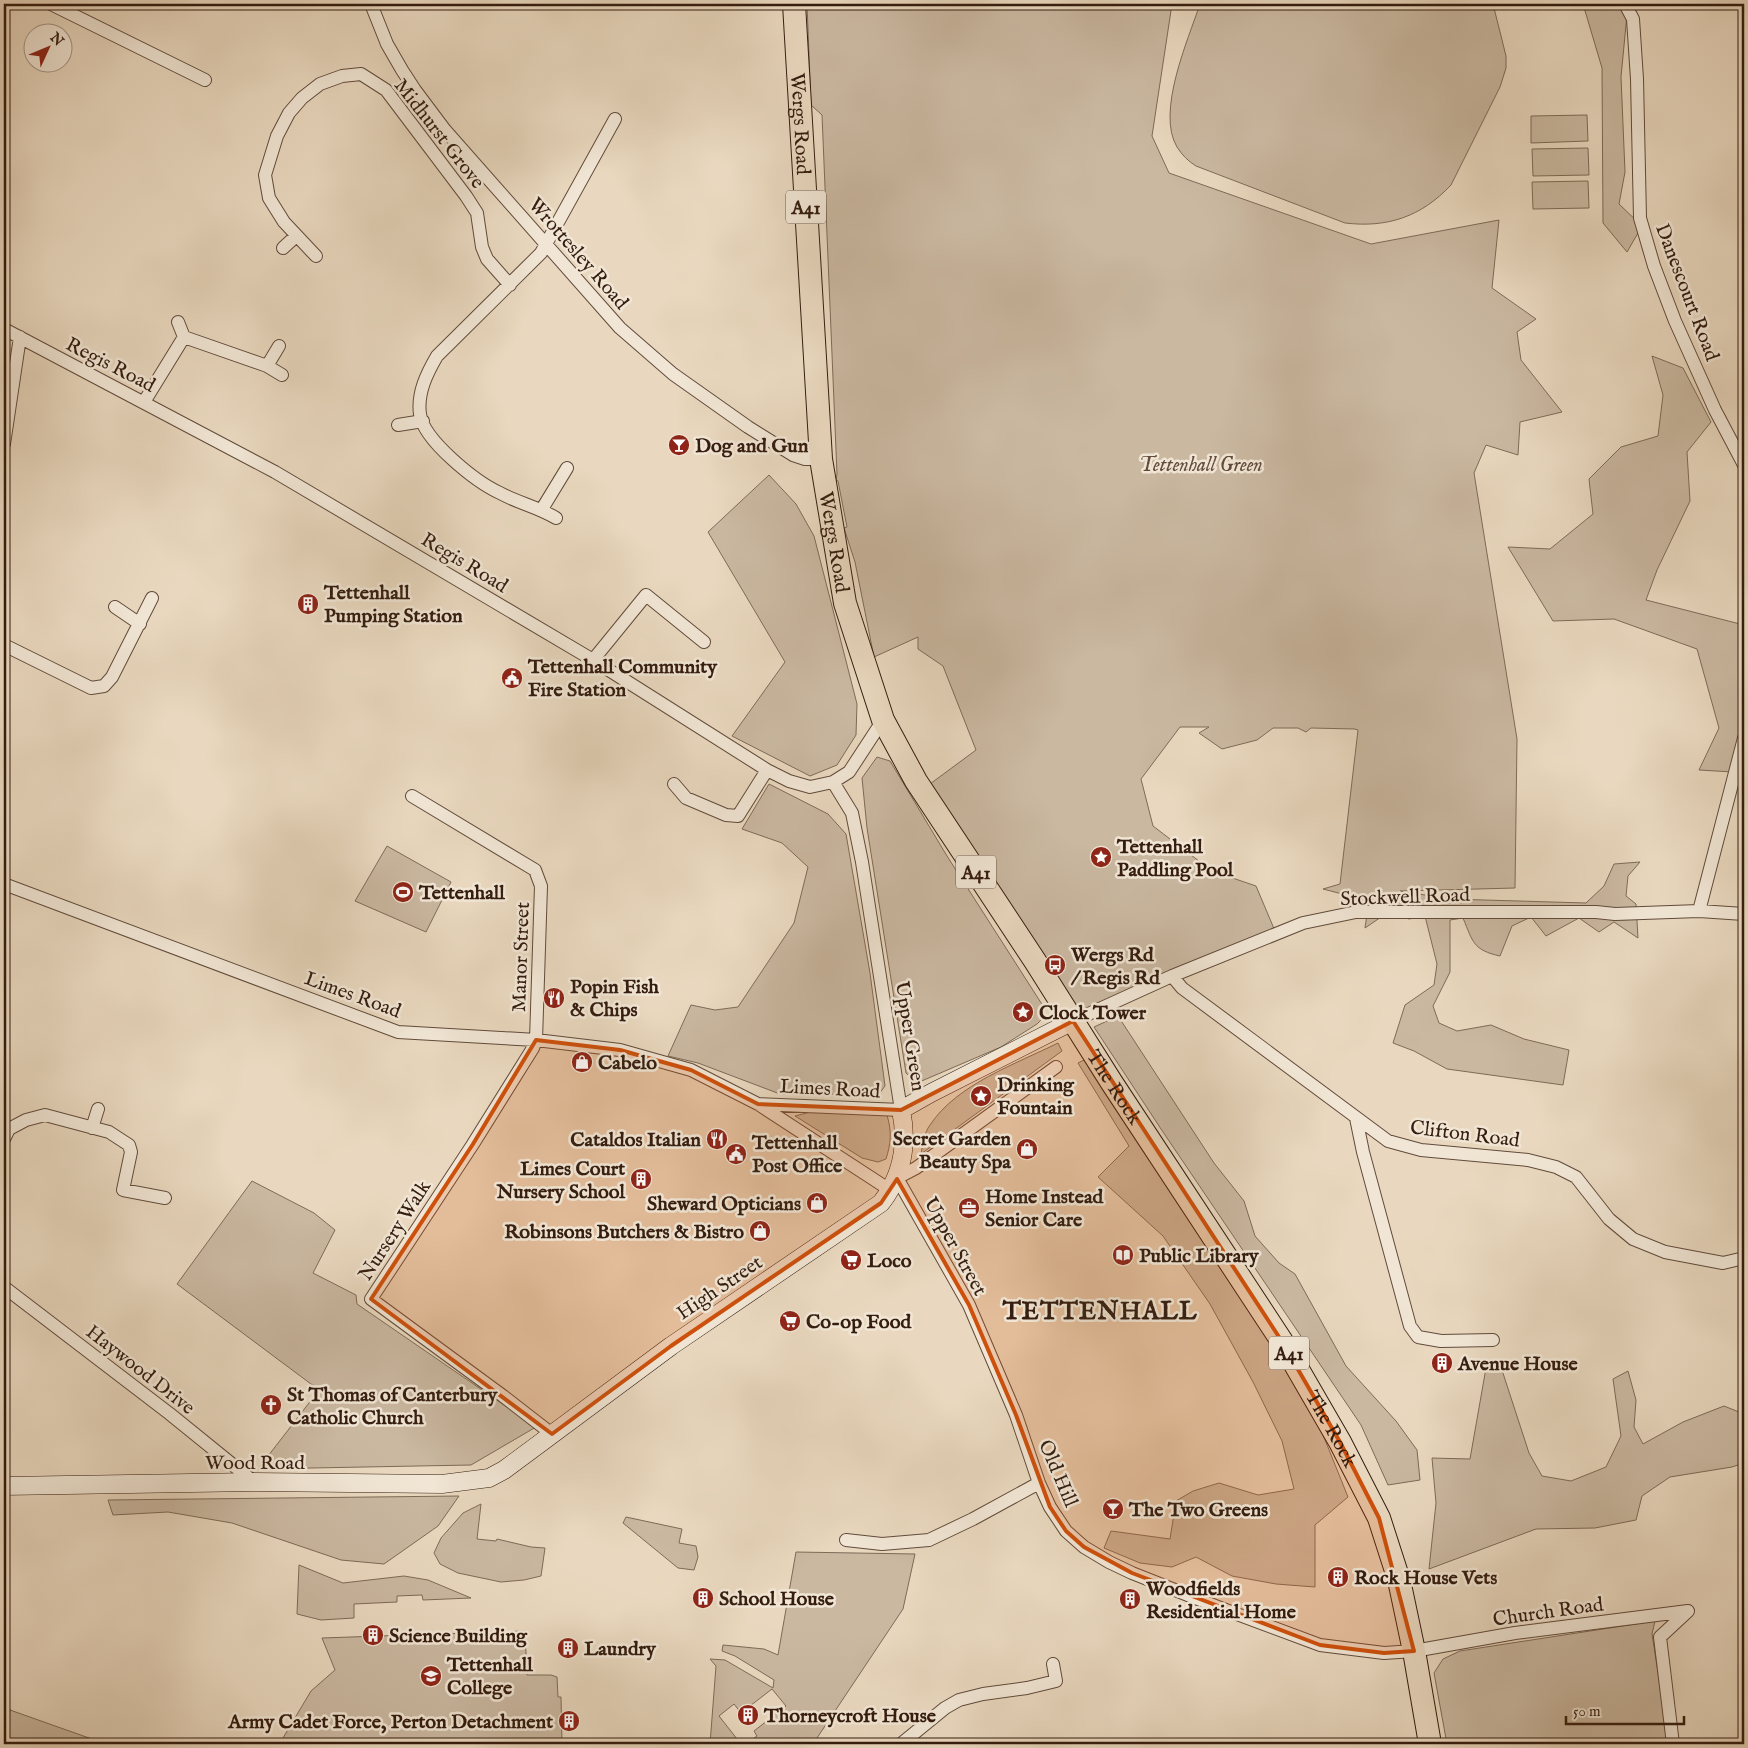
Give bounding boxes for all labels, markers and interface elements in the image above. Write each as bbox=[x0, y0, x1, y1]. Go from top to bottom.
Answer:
north arrow bbox=[22, 22, 72, 72]
text: N bbox=[45, 28, 67, 50]
street label: Wergs Road bbox=[784, 72, 815, 176]
street label: Midhurst Grove bbox=[388, 74, 490, 194]
road number: A41 bbox=[786, 190, 826, 223]
street label: Wrottesley Road bbox=[522, 193, 633, 315]
street label: Danescourt Road bbox=[1649, 220, 1724, 365]
street label: Regis Road bbox=[61, 332, 160, 399]
bar icon: Dog and Gun bbox=[667, 433, 691, 457]
place label: Dog and Gun bbox=[695, 434, 809, 459]
park label: Tettenhall Green bbox=[1139, 453, 1263, 478]
street label: Wergs Road bbox=[813, 490, 854, 595]
street label: Regis Road bbox=[416, 528, 513, 599]
place label: Tettenhall Pumping Station bbox=[323, 581, 463, 629]
building icon: Tettenhall Pumping Station bbox=[296, 592, 320, 616]
place label: Tettenhall Community Fire Station bbox=[527, 655, 718, 703]
public building icon: Tettenhall Community Fire Station bbox=[500, 666, 524, 690]
place label: Tettenhall Paddling Pool bbox=[1116, 835, 1234, 883]
place icon: Tettenhall Paddling Pool bbox=[1089, 845, 1113, 869]
road number: A41 bbox=[956, 856, 996, 889]
sports icon: Tettenhall bbox=[391, 880, 415, 904]
place label: Tettenhall bbox=[418, 881, 505, 906]
street label: Stockwell Road bbox=[1340, 883, 1471, 912]
street label: Manor Street bbox=[507, 901, 536, 1013]
place label: Wergs Rd / Regis Rd bbox=[1070, 943, 1161, 991]
bus stop icon: Wergs Rd / Regis Rd bbox=[1043, 953, 1067, 977]
street label: Limes Road bbox=[301, 966, 404, 1024]
place label: Popin Fish & Chips bbox=[570, 975, 659, 1023]
street label: Upper Green bbox=[888, 979, 931, 1093]
restaurant icon: Popin Fish & Chips bbox=[542, 986, 566, 1010]
place icon: Clock Tower bbox=[1011, 1000, 1035, 1024]
place label: Clock Tower bbox=[1039, 1001, 1147, 1026]
street label: The Rock bbox=[1080, 1046, 1147, 1130]
shop icon: Cabelo bbox=[570, 1050, 594, 1074]
place label: Cabelo bbox=[598, 1051, 657, 1076]
place label: Drinking Fountain bbox=[997, 1073, 1075, 1121]
street label: Limes Road bbox=[779, 1074, 881, 1105]
place icon: Drinking Fountain bbox=[969, 1084, 993, 1108]
street label: Clifton Road bbox=[1409, 1115, 1521, 1154]
restaurant icon: Cataldos Italian bbox=[705, 1127, 729, 1151]
place label: Secret Garden Beauty Spa bbox=[893, 1127, 1011, 1175]
place label: Cataldos Italian bbox=[570, 1128, 701, 1153]
place label: Tettenhall Post Office bbox=[751, 1131, 843, 1179]
shop icon: Secret Garden Beauty Spa bbox=[1015, 1137, 1039, 1161]
public building icon: Tettenhall Post Office bbox=[724, 1142, 748, 1166]
place label: Limes Court Nursery School bbox=[495, 1157, 626, 1205]
building icon: Limes Court Nursery School bbox=[629, 1167, 653, 1191]
street label: Nursery Walk bbox=[353, 1176, 437, 1286]
place label: Home Instead Senior Care bbox=[985, 1185, 1105, 1233]
shop icon: Sheward Opticians bbox=[805, 1191, 829, 1215]
place label: Sheward Opticians bbox=[647, 1192, 801, 1217]
street label: Upper Street bbox=[917, 1193, 992, 1300]
office icon: Home Instead Senior Care bbox=[957, 1196, 981, 1220]
shop icon: Robinsons Butchers & Bistro bbox=[748, 1219, 772, 1243]
place label: Robinsons Butchers & Bistro bbox=[504, 1220, 744, 1245]
library icon: Public Library bbox=[1111, 1243, 1135, 1267]
place label: Public Library bbox=[1139, 1244, 1260, 1269]
supermarket icon: Loco bbox=[839, 1248, 863, 1272]
place label: Loco bbox=[867, 1249, 912, 1274]
street label: High Street bbox=[672, 1250, 768, 1326]
district label: TETTENHALL bbox=[1001, 1296, 1198, 1328]
supermarket icon: Co-op Food bbox=[778, 1309, 802, 1333]
place label: Co-op Food bbox=[806, 1310, 912, 1335]
street label: Haywood Drive bbox=[81, 1320, 200, 1421]
road number: A41 bbox=[1269, 1336, 1309, 1370]
building icon: Avenue House bbox=[1430, 1351, 1454, 1375]
place label: Avenue House bbox=[1457, 1352, 1578, 1377]
place label: St Thomas of Canterbury Catholic Church bbox=[287, 1383, 499, 1431]
street label: The Rock bbox=[1299, 1387, 1362, 1472]
church icon: St Thomas of Canterbury Catholic Church bbox=[259, 1393, 283, 1417]
street label: Old Hill bbox=[1032, 1436, 1083, 1511]
street label: Wood Road bbox=[205, 1451, 305, 1476]
bar icon: The Two Greens bbox=[1101, 1497, 1125, 1521]
place label: The Two Greens bbox=[1128, 1498, 1268, 1523]
building icon: Rock House Vets bbox=[1326, 1565, 1350, 1589]
place label: Rock House Vets bbox=[1354, 1566, 1497, 1591]
place label: Woodfields Residential Home bbox=[1145, 1577, 1297, 1625]
building icon: School House bbox=[691, 1586, 715, 1610]
place label: School House bbox=[719, 1587, 835, 1612]
building icon: Woodfields Residential Home bbox=[1118, 1587, 1142, 1611]
street label: Church Road bbox=[1491, 1592, 1605, 1633]
building icon: Science Building bbox=[361, 1623, 385, 1647]
place label: Science Building bbox=[389, 1624, 528, 1649]
building icon: Laundry bbox=[556, 1636, 580, 1660]
place label: Laundry bbox=[584, 1637, 657, 1662]
place label: Tettenhall College bbox=[446, 1653, 533, 1701]
school or university icon: Tettenhall College bbox=[419, 1664, 443, 1688]
scale bar bbox=[1566, 1693, 1683, 1725]
text: 50 m bbox=[1573, 1702, 1601, 1721]
building icon: Thorneycroft House bbox=[736, 1703, 760, 1727]
place label: Thorneycroft House bbox=[763, 1704, 937, 1729]
building icon: Army Cadet Force, Perton Detachment bbox=[557, 1709, 581, 1733]
place label: Army Cadet Force, Perton Detachment bbox=[227, 1710, 553, 1735]

